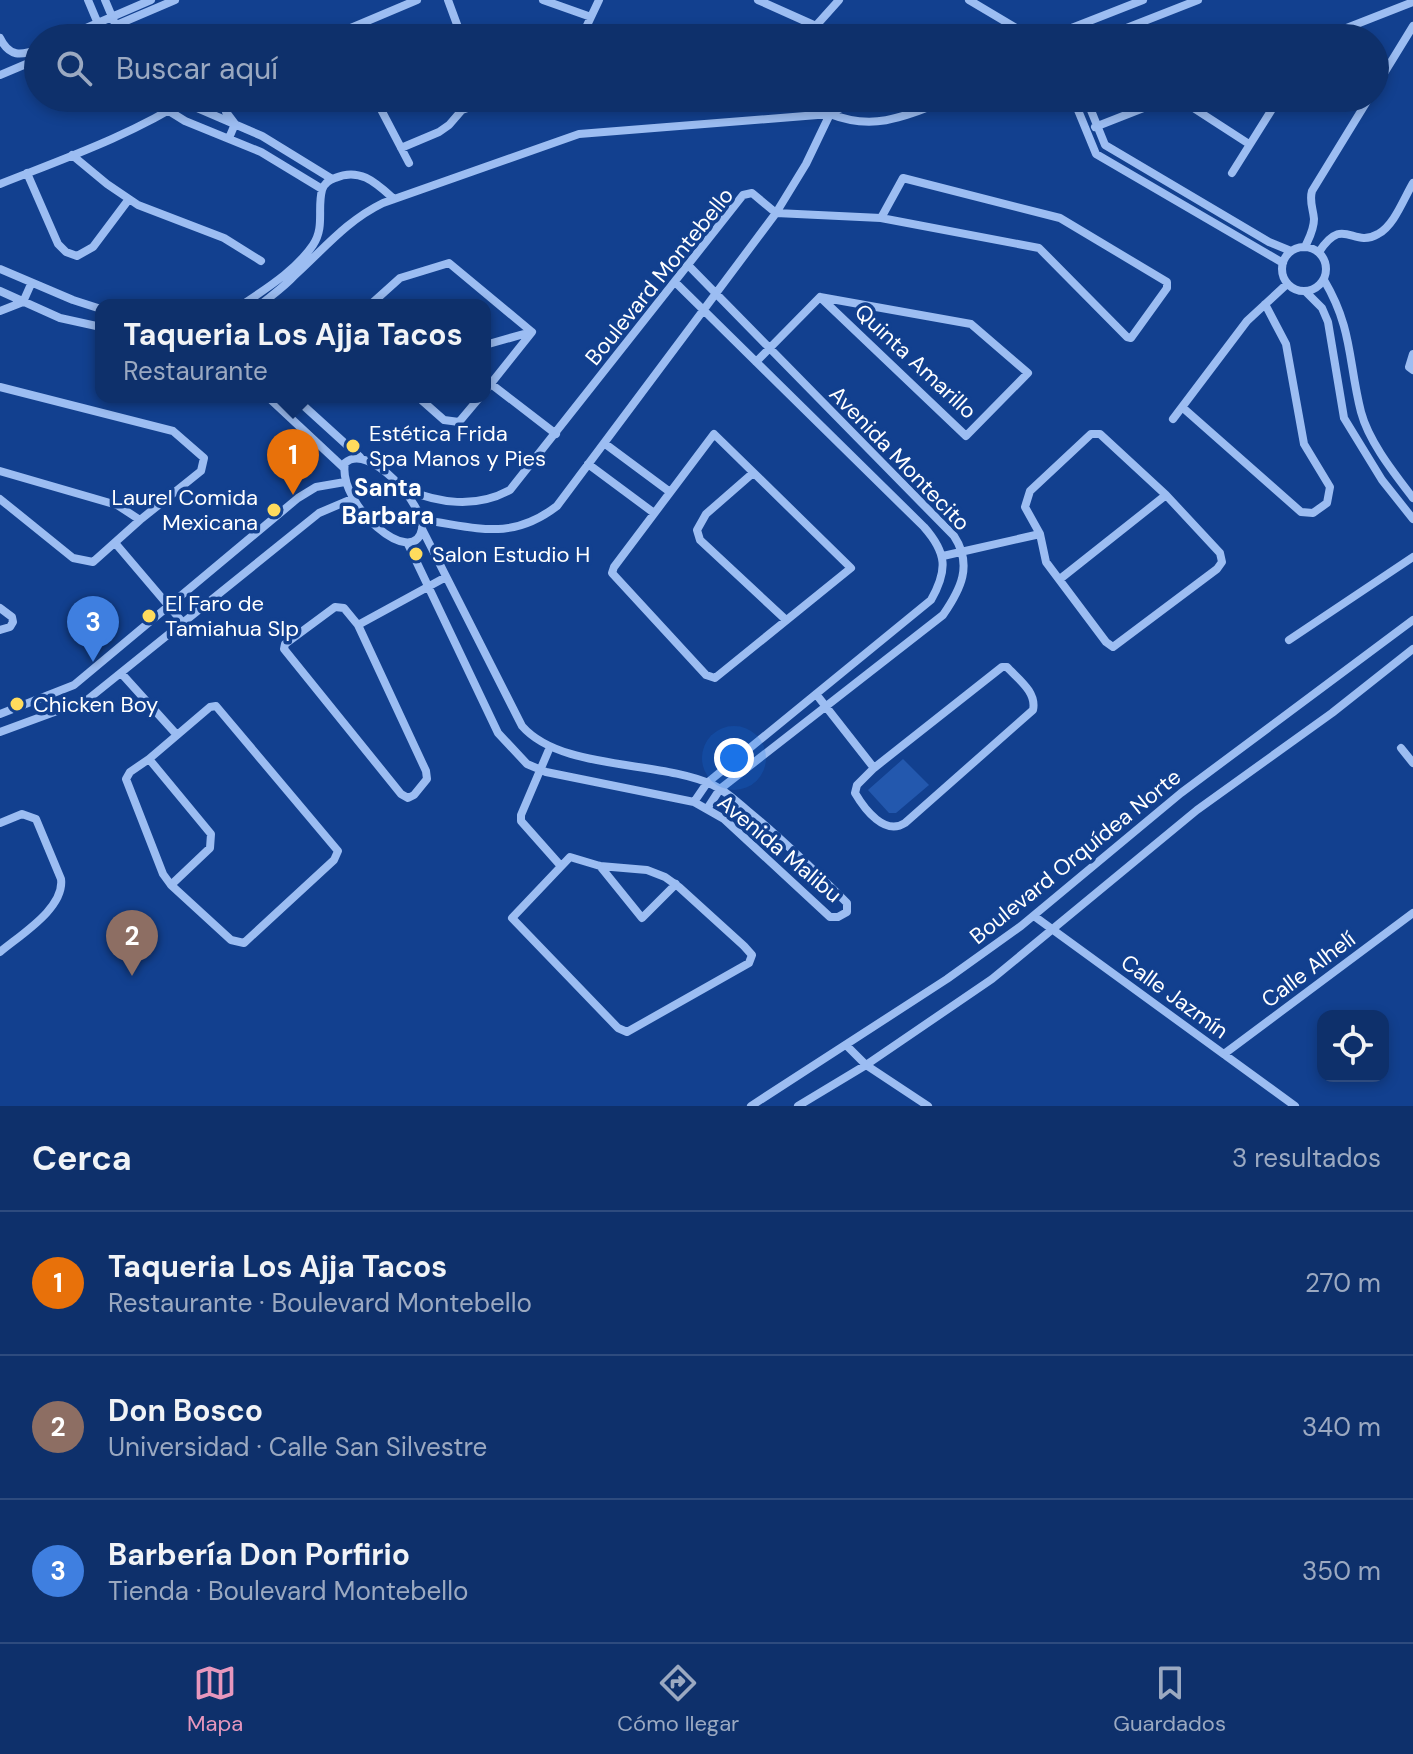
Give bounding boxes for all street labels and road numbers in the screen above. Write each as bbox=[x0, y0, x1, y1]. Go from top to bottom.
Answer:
street label: Boulevard Montebello bbox=[579, 182, 740, 371]
street label: Quinta Amarillo bbox=[849, 297, 983, 425]
street label: Avenida Montecito bbox=[823, 380, 976, 537]
street label: Boulevard Orquídea Norte bbox=[964, 762, 1187, 951]
street label: Avenida Malibu bbox=[712, 788, 848, 909]
street label: Calle Alhelí bbox=[1255, 925, 1361, 1014]
street label: Calle Jazmín bbox=[1115, 948, 1234, 1045]

